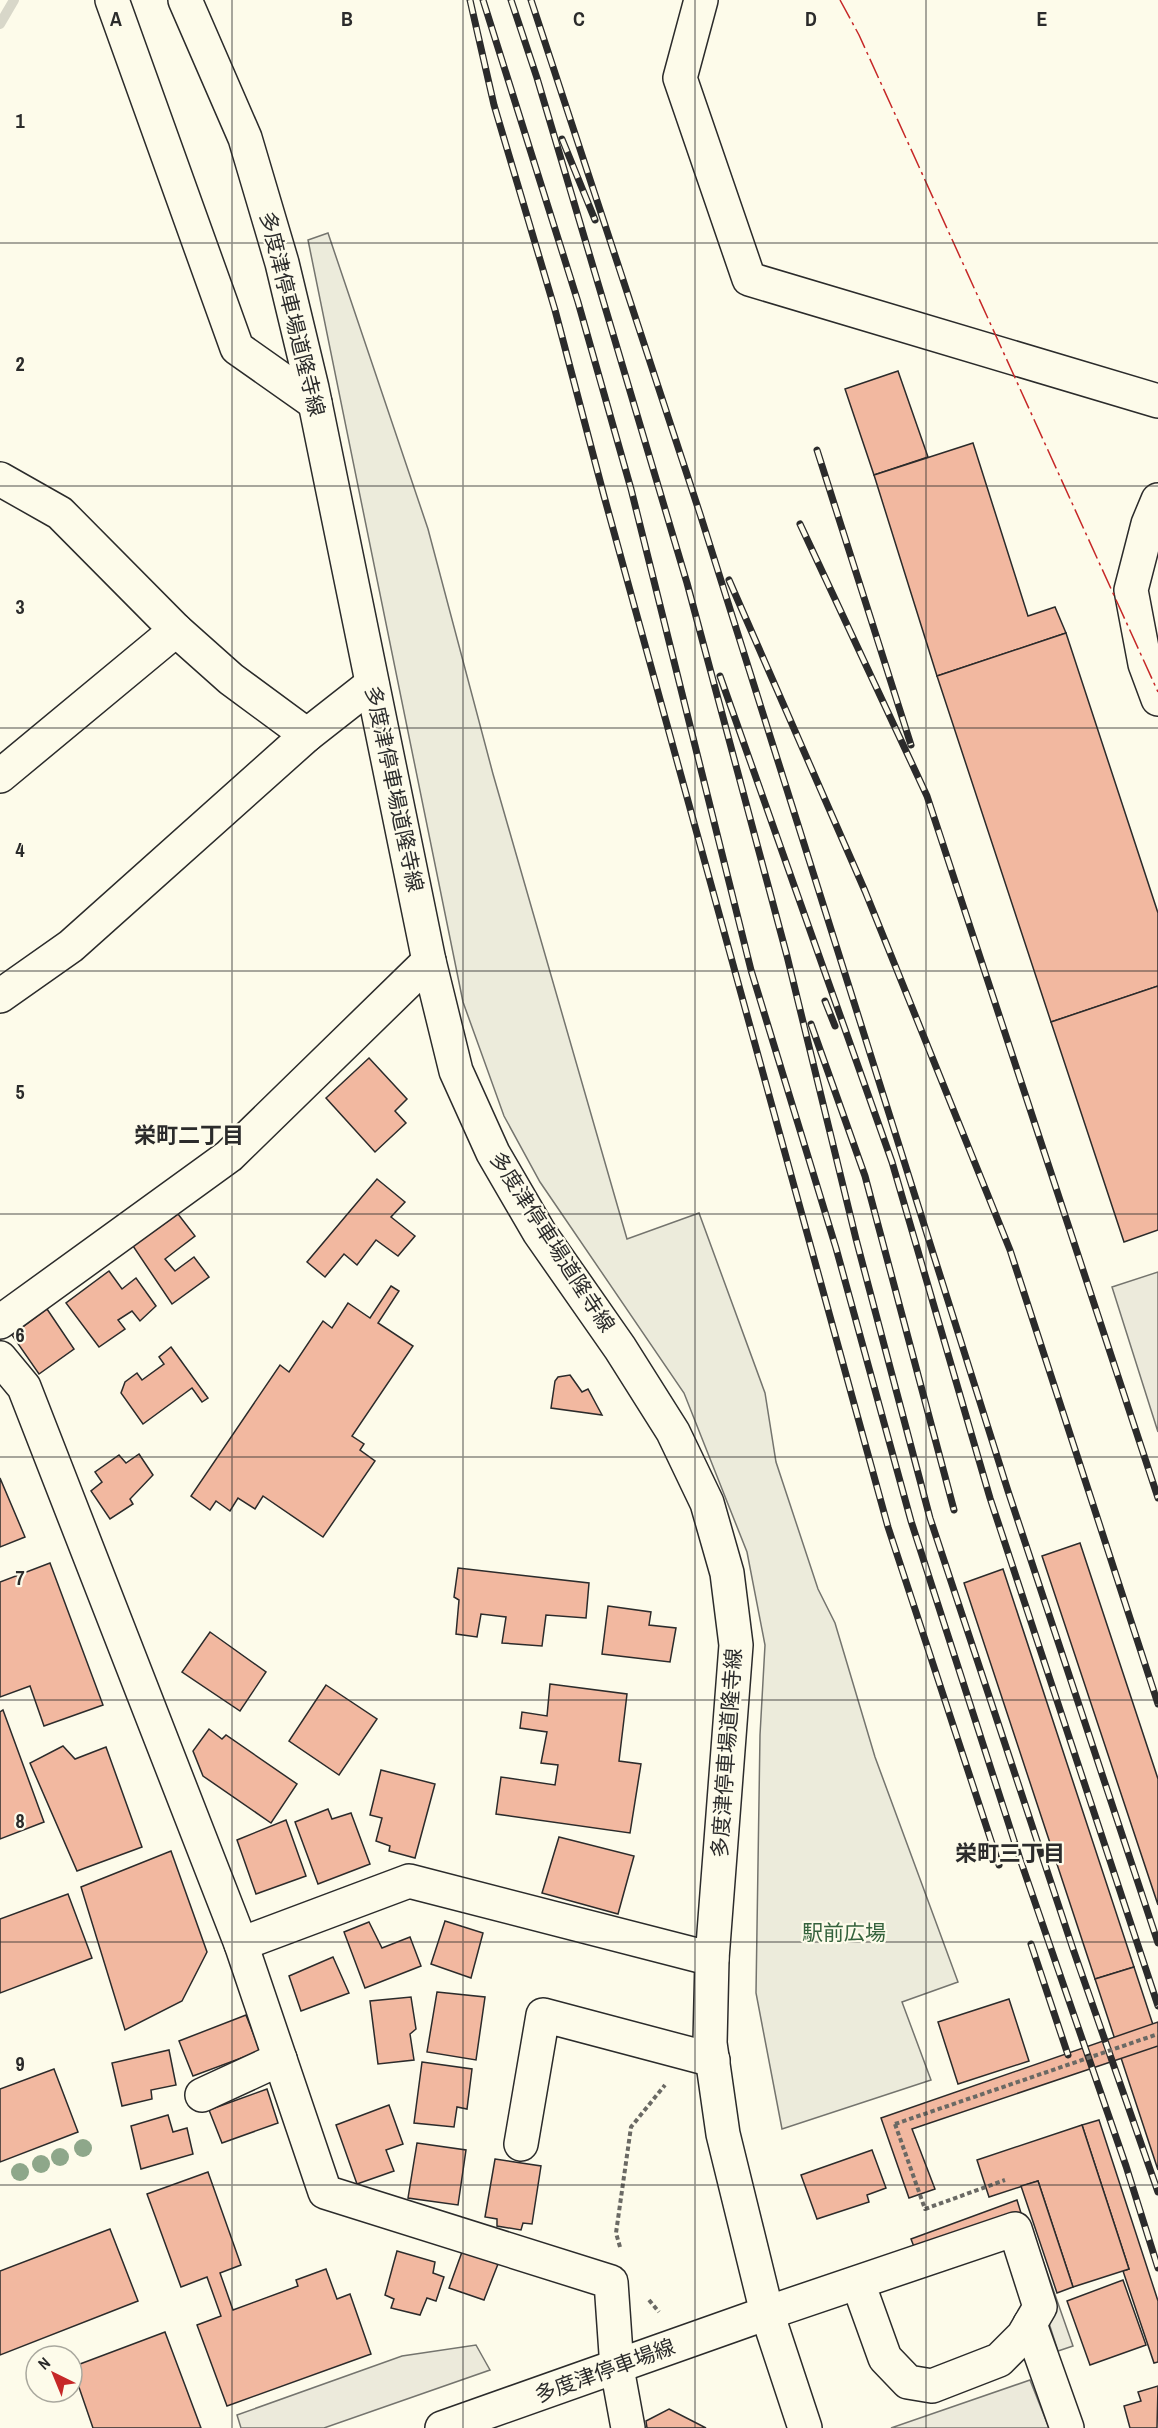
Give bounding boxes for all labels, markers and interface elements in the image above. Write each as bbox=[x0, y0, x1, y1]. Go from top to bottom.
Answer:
text: A bbox=[110, 5, 122, 32]
text: B bbox=[341, 5, 353, 32]
text: C bbox=[573, 5, 585, 32]
text: D bbox=[805, 5, 817, 32]
text: E bbox=[1037, 5, 1048, 32]
text: 1 bbox=[15, 107, 25, 134]
street label: 多度津停車場道隆寺線 bbox=[253, 208, 332, 419]
text: 2 bbox=[15, 350, 25, 377]
text: 3 bbox=[15, 593, 25, 620]
street label: 多度津停車場道隆寺線 bbox=[358, 683, 431, 895]
text: 4 bbox=[15, 836, 25, 863]
text: 5 bbox=[15, 1078, 25, 1105]
district label: 栄町二丁目 bbox=[134, 1120, 244, 1150]
street label: 多度津停車場道隆寺線 bbox=[483, 1146, 622, 1338]
text: 6 bbox=[15, 1321, 25, 1348]
text: 7 bbox=[15, 1564, 25, 1591]
street label: 多度津停車場道隆寺線 bbox=[705, 1647, 748, 1859]
text: 8 bbox=[15, 1807, 25, 1834]
district label: 栄町三丁目 bbox=[955, 1838, 1065, 1868]
park label: 駅前広場 bbox=[802, 1918, 886, 1947]
text: 9 bbox=[15, 2050, 25, 2077]
street label: 多度津停車場線 bbox=[531, 2332, 679, 2409]
north arrow bbox=[24, 2344, 84, 2404]
text: N bbox=[33, 2352, 55, 2374]

